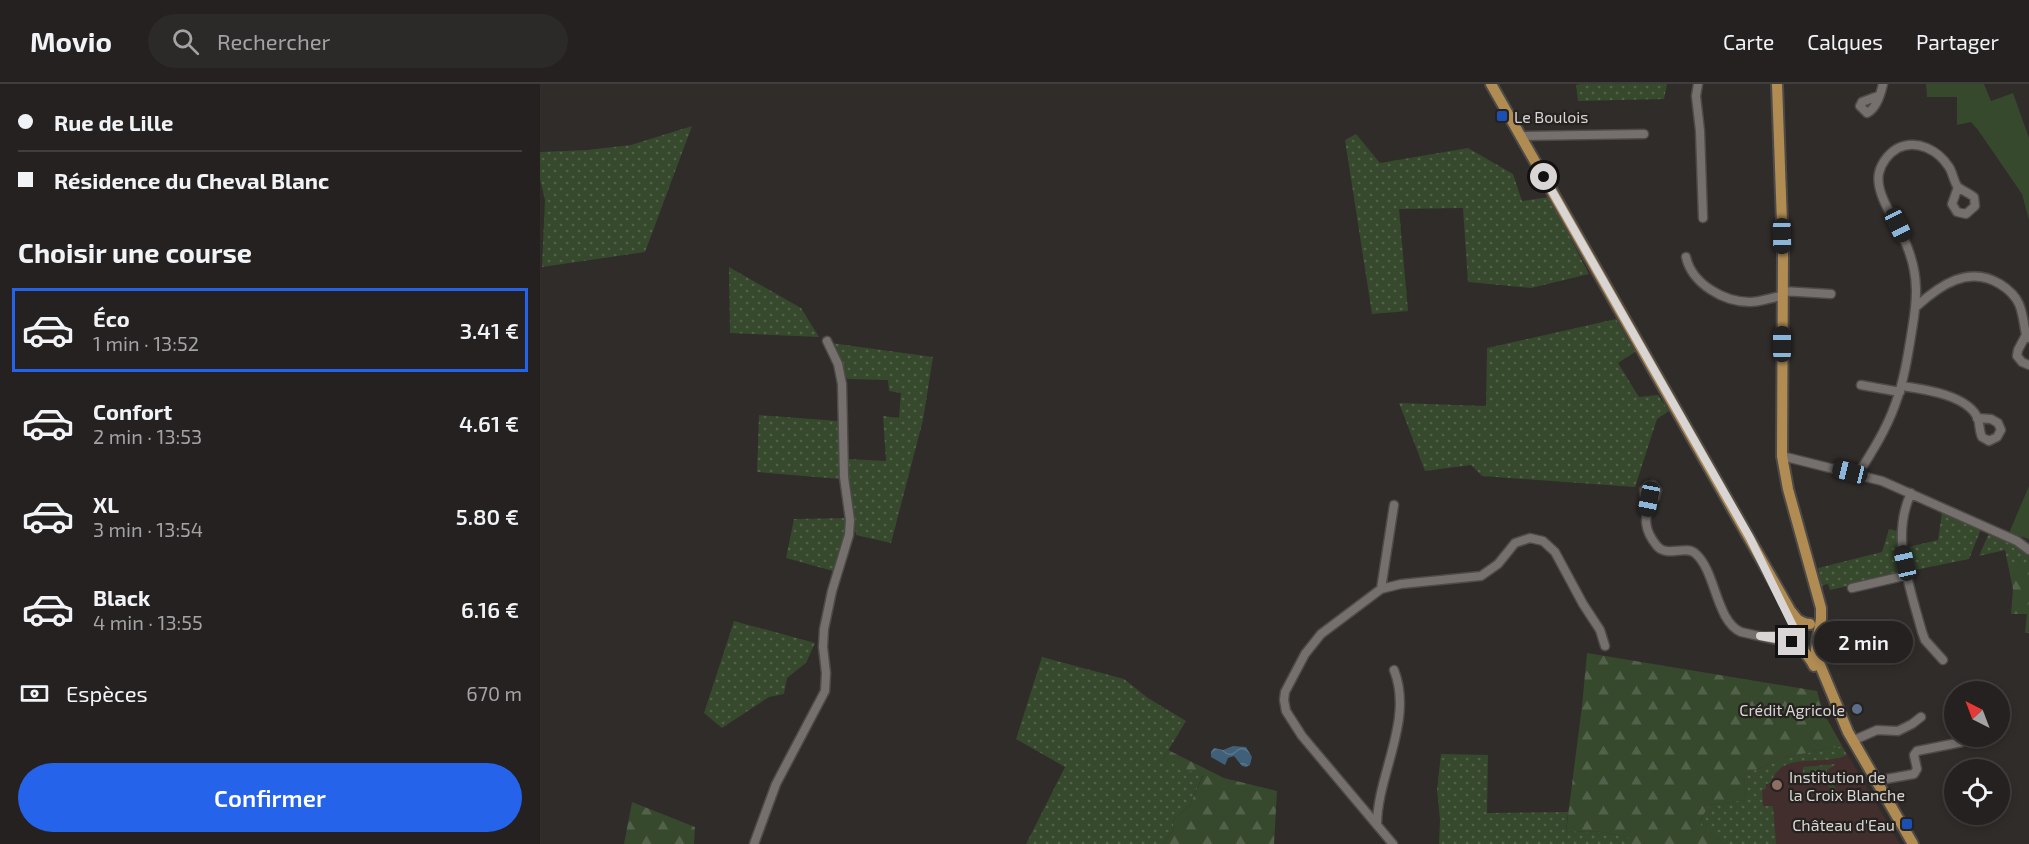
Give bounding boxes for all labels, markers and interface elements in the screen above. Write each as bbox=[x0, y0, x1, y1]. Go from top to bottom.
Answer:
search box bbox=[148, 14, 568, 68]
text: Movio bbox=[30, 24, 112, 58]
icon: search bbox=[169, 25, 202, 58]
text: Rechercher bbox=[217, 28, 330, 54]
text: Carte bbox=[1723, 29, 1774, 54]
text: Calques bbox=[1807, 29, 1883, 54]
text: Partager bbox=[1916, 29, 1999, 54]
place label: Le Boulois bbox=[1514, 107, 1588, 126]
text: Rue de Lille bbox=[54, 109, 173, 135]
marker: Le Boulois bbox=[1495, 109, 1509, 123]
route start bbox=[1530, 163, 1557, 190]
text: Résidence du Cheval Blanc bbox=[54, 167, 329, 193]
car bbox=[1882, 205, 1914, 245]
car bbox=[1773, 218, 1791, 254]
text: Choisir une course bbox=[18, 236, 252, 268]
icon: car bbox=[21, 303, 75, 357]
text: Éco bbox=[93, 305, 130, 331]
text: 3.41 € bbox=[460, 317, 519, 343]
car bbox=[1773, 326, 1791, 362]
text: 1 min · 13:52 bbox=[93, 331, 199, 355]
icon: car bbox=[21, 396, 75, 450]
text: Confort bbox=[93, 398, 172, 424]
text: 4.61 € bbox=[459, 410, 519, 436]
text: 2 min · 13:53 bbox=[93, 424, 202, 448]
car bbox=[1830, 459, 1870, 485]
car bbox=[1637, 480, 1661, 518]
icon: car bbox=[21, 489, 75, 543]
text: XL bbox=[93, 491, 119, 517]
text: 5.80 € bbox=[456, 503, 519, 529]
text: 3 min · 13:54 bbox=[93, 517, 203, 541]
car bbox=[1892, 543, 1918, 583]
icon: car bbox=[21, 582, 75, 636]
text: Black bbox=[93, 584, 150, 610]
text: 6.16 € bbox=[461, 596, 519, 622]
text: 4 min · 13:55 bbox=[93, 610, 203, 634]
callout: 2 min bbox=[1813, 621, 1912, 663]
route end bbox=[1778, 628, 1805, 655]
text: 2 min bbox=[1838, 630, 1889, 654]
icon: cash bbox=[18, 677, 51, 710]
text: Espèces bbox=[66, 680, 148, 706]
text: 670 m bbox=[466, 681, 522, 705]
north arrow bbox=[1944, 681, 2010, 747]
map controls bbox=[1944, 681, 2010, 825]
place label: Crédit Agricole bbox=[1739, 700, 1845, 719]
marker: Crédit Agricole bbox=[1850, 702, 1864, 716]
button: locate bbox=[1944, 759, 2010, 825]
button: Confirmer bbox=[18, 763, 522, 832]
place label: Institution de la Croix Blanche bbox=[1789, 767, 1905, 804]
marker: Institution de la Croix Blanche bbox=[1770, 778, 1784, 792]
place label: Château d'Eau bbox=[1792, 815, 1895, 834]
marker: Château d'Eau bbox=[1900, 817, 1914, 831]

